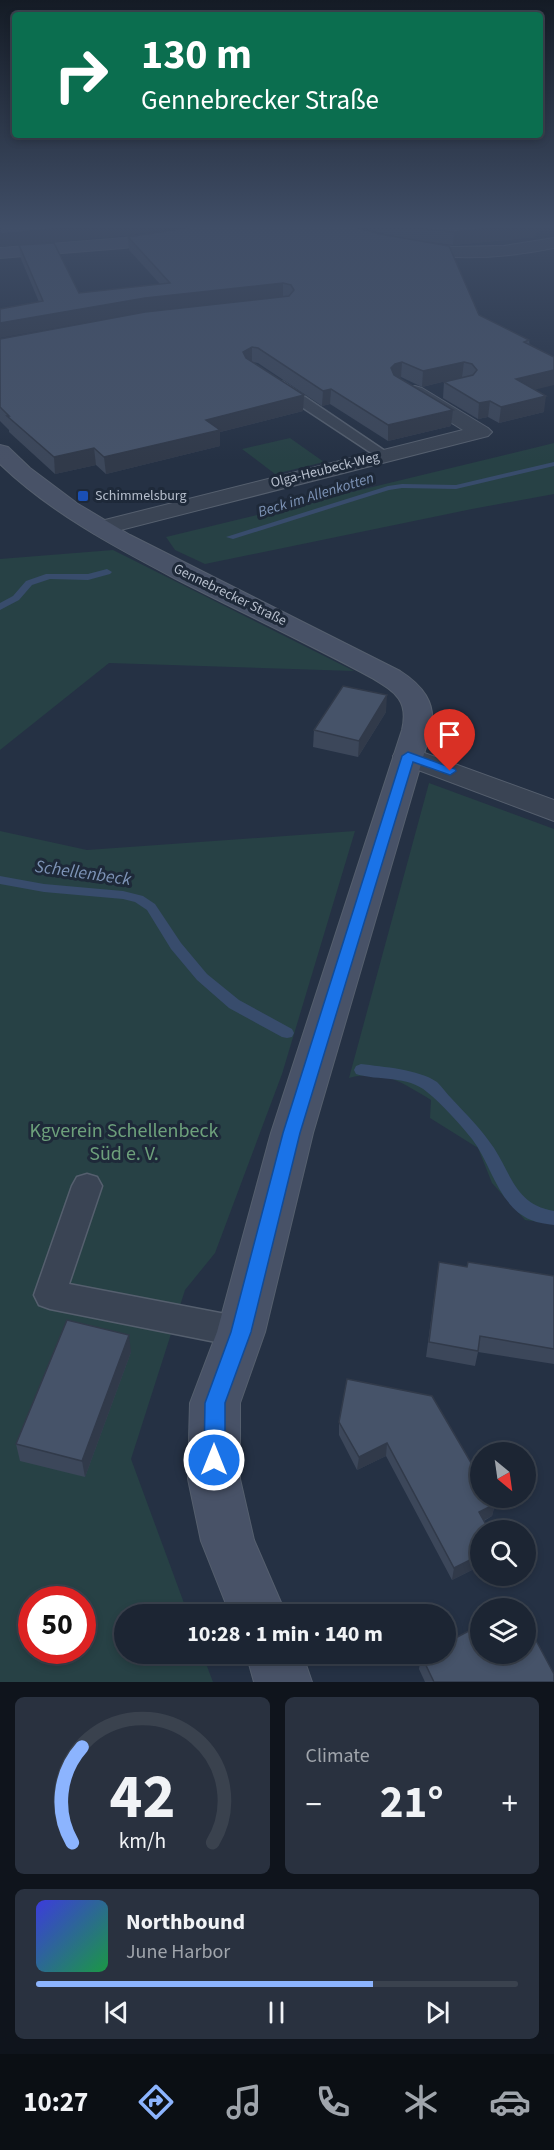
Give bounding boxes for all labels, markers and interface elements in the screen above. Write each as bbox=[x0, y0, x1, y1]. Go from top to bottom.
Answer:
text: 130 m bbox=[141, 25, 252, 85]
icon: right bbox=[42, 36, 120, 114]
text: Gennebrecker Straße bbox=[141, 81, 379, 120]
street label: Olga-Heubeck-Weg bbox=[269, 447, 381, 493]
water label: Beck im Allenkotten bbox=[255, 467, 377, 523]
place label: Schimmelsburg bbox=[95, 486, 187, 506]
marker: Schimmelsburg bbox=[76, 489, 90, 503]
street label: Gennebrecker Straße bbox=[170, 559, 290, 631]
pin bbox=[424, 709, 475, 771]
icon: arrive bbox=[433, 718, 466, 751]
water label: Schellenbeck bbox=[33, 854, 133, 892]
park label: Kgverein Schellenbeck Süd e. V. bbox=[30, 1117, 219, 1168]
position arrow bbox=[182, 1428, 246, 1492]
north arrow bbox=[470, 1442, 536, 1508]
map controls bbox=[470, 1442, 536, 1664]
button: search bbox=[470, 1520, 536, 1586]
speed limit sign: 50 bbox=[18, 1586, 96, 1664]
button: layers bbox=[470, 1598, 536, 1664]
text: 10:28 · 1 min · 140 m bbox=[187, 1618, 383, 1650]
text: Climate bbox=[306, 1742, 370, 1770]
text: 42 bbox=[109, 1753, 175, 1842]
text: 21° bbox=[380, 1771, 444, 1835]
text: − bbox=[306, 1781, 322, 1828]
text: + bbox=[502, 1781, 518, 1828]
text: km/h bbox=[118, 1826, 166, 1857]
text: Northbound bbox=[126, 1906, 245, 1938]
text: June Harbor bbox=[126, 1938, 230, 1966]
icon: previous bbox=[100, 1996, 133, 2029]
icon: pause bbox=[260, 1996, 293, 2029]
icon: next bbox=[421, 1996, 454, 2029]
icon: directions bbox=[135, 2081, 177, 2123]
icon: music bbox=[223, 2081, 265, 2123]
icon: phone bbox=[312, 2081, 354, 2123]
icon: climate bbox=[400, 2081, 442, 2123]
icon: car bbox=[489, 2081, 531, 2123]
text: 10:27 bbox=[23, 2083, 88, 2122]

